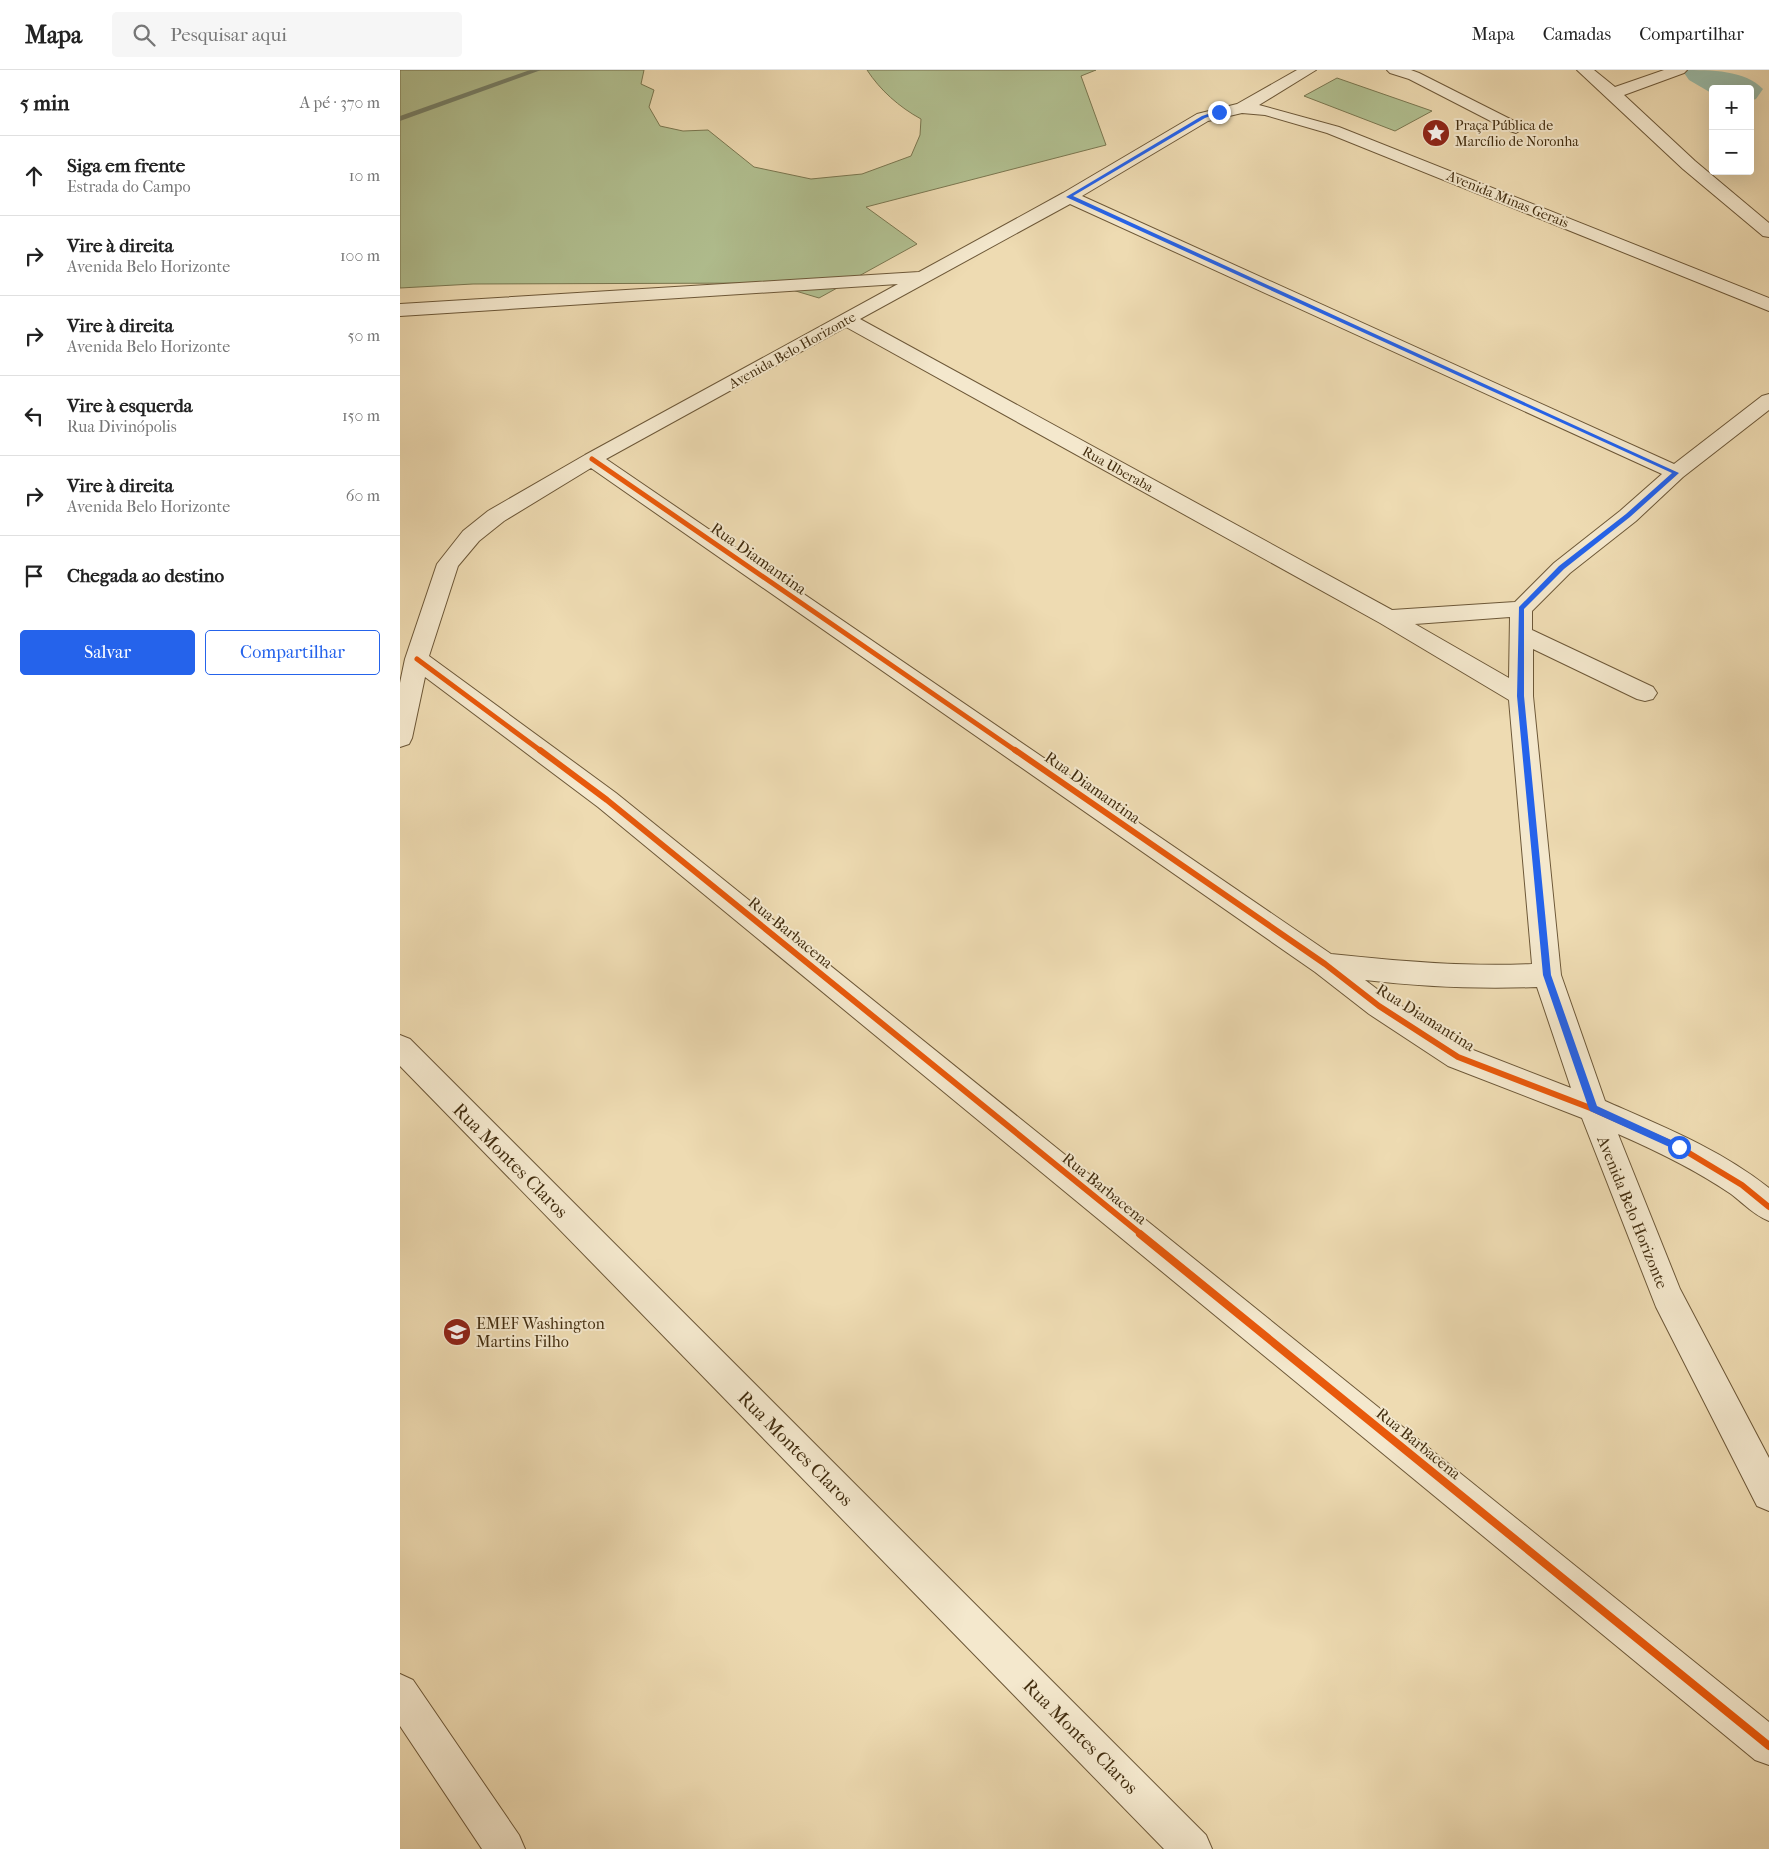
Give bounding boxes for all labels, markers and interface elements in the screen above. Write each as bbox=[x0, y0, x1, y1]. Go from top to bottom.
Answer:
search box bbox=[112, 12, 462, 57]
text: Mapa bbox=[25, 21, 82, 49]
icon: search bbox=[130, 21, 158, 49]
text: Pesquisar aqui bbox=[170, 24, 287, 46]
text: Mapa bbox=[1472, 24, 1515, 45]
text: Camadas bbox=[1543, 24, 1611, 45]
text: Compartilhar bbox=[1639, 24, 1744, 45]
map controls bbox=[1709, 85, 1754, 175]
button: + bbox=[1709, 85, 1754, 130]
text: 5 min bbox=[20, 91, 69, 115]
text: A pé · 370 m bbox=[300, 93, 380, 112]
route end bbox=[1208, 101, 1231, 124]
place label: Praça Pública de Marcílio de Noronha bbox=[1455, 117, 1579, 150]
place icon: Praça Pública de Marcílio de Noronha bbox=[1421, 118, 1451, 148]
button: − bbox=[1709, 130, 1754, 175]
text: Siga em frente bbox=[67, 155, 185, 177]
icon: ahead bbox=[20, 162, 48, 190]
text: 10 m bbox=[349, 166, 380, 185]
street label: Avenida Minas Gerais bbox=[1443, 167, 1571, 232]
text: Estrada do Campo bbox=[67, 177, 191, 196]
text: Vire à direita bbox=[67, 235, 174, 257]
icon: right bbox=[20, 242, 48, 270]
text: 100 m bbox=[340, 246, 380, 265]
text: Avenida Belo Horizonte bbox=[67, 257, 230, 276]
street label: Avenida Belo Horizonte bbox=[725, 308, 859, 393]
text: Vire à direita bbox=[67, 315, 174, 337]
icon: right bbox=[20, 322, 48, 350]
text: 50 m bbox=[348, 326, 380, 345]
text: Avenida Belo Horizonte bbox=[67, 337, 230, 356]
text: Vire à esquerda bbox=[67, 395, 193, 417]
icon: left bbox=[20, 402, 48, 430]
text: 150 m bbox=[342, 406, 380, 425]
text: Rua Divinópolis bbox=[67, 417, 177, 436]
street label: Rua Uberaba bbox=[1079, 443, 1157, 496]
text: Vire à direita bbox=[67, 475, 174, 497]
icon: right bbox=[20, 482, 48, 510]
text: 60 m bbox=[346, 486, 380, 505]
text: Avenida Belo Horizonte bbox=[67, 497, 230, 516]
street label: Rua Diamantina bbox=[707, 518, 811, 599]
icon: arrive bbox=[20, 562, 48, 590]
text: Chegada ao destino bbox=[67, 565, 224, 587]
button: Salvar bbox=[20, 630, 195, 675]
button: Compartilhar bbox=[205, 630, 380, 675]
street label: Rua Diamantina bbox=[1041, 747, 1145, 828]
street label: Rua Barbacena bbox=[745, 893, 837, 973]
street label: Rua Diamantina bbox=[1373, 980, 1479, 1056]
street label: Rua Montes Claros bbox=[448, 1099, 572, 1223]
street label: Avenida Belo Horizonte bbox=[1593, 1132, 1672, 1291]
route start bbox=[1668, 1136, 1691, 1159]
street label: Rua Barbacena bbox=[1059, 1149, 1151, 1229]
place label: EMEF Washington Martins Filho bbox=[476, 1314, 606, 1351]
school or university icon: EMEF Washington Martins Filho bbox=[442, 1317, 472, 1347]
street label: Rua Montes Claros bbox=[733, 1387, 857, 1511]
street label: Rua Barbacena bbox=[1373, 1404, 1465, 1484]
street label: Rua Montes Claros bbox=[1018, 1675, 1142, 1799]

